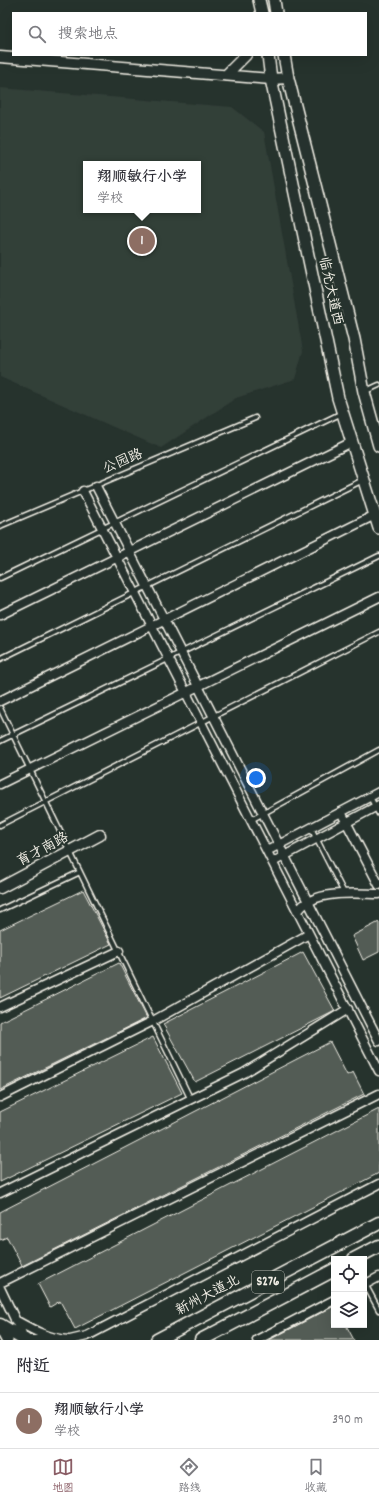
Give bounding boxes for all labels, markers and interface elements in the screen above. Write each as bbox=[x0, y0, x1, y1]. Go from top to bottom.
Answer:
search box bbox=[12, 12, 367, 56]
icon: search bbox=[26, 23, 48, 45]
text: 搜索地点 bbox=[58, 24, 118, 46]
popup bbox=[83, 161, 201, 213]
text: 翔顺敏行小学 bbox=[97, 167, 187, 189]
text: 学校 bbox=[97, 190, 123, 209]
pin: 1 bbox=[129, 226, 155, 256]
street label: 临允大道西 bbox=[313, 255, 347, 327]
street label: 公园路 bbox=[100, 445, 146, 479]
your location bbox=[246, 768, 266, 788]
street label: 育才南路 bbox=[14, 828, 72, 872]
map controls bbox=[331, 1256, 367, 1328]
button: locate bbox=[331, 1256, 367, 1292]
street label: 新州大道北 bbox=[172, 1271, 244, 1321]
road number: S276 bbox=[252, 1271, 284, 1293]
button: layers bbox=[331, 1292, 367, 1328]
text: 附近 bbox=[16, 1356, 50, 1380]
text: 翔顺敏行小学 bbox=[54, 1400, 144, 1422]
text: 1 bbox=[28, 1411, 30, 1430]
text: 390 m bbox=[332, 1411, 363, 1430]
text: 学校 bbox=[54, 1423, 80, 1442]
tab: 地图 bbox=[52, 1456, 74, 1497]
tab: 路线 bbox=[178, 1456, 200, 1497]
tab: 收藏 bbox=[305, 1456, 327, 1497]

